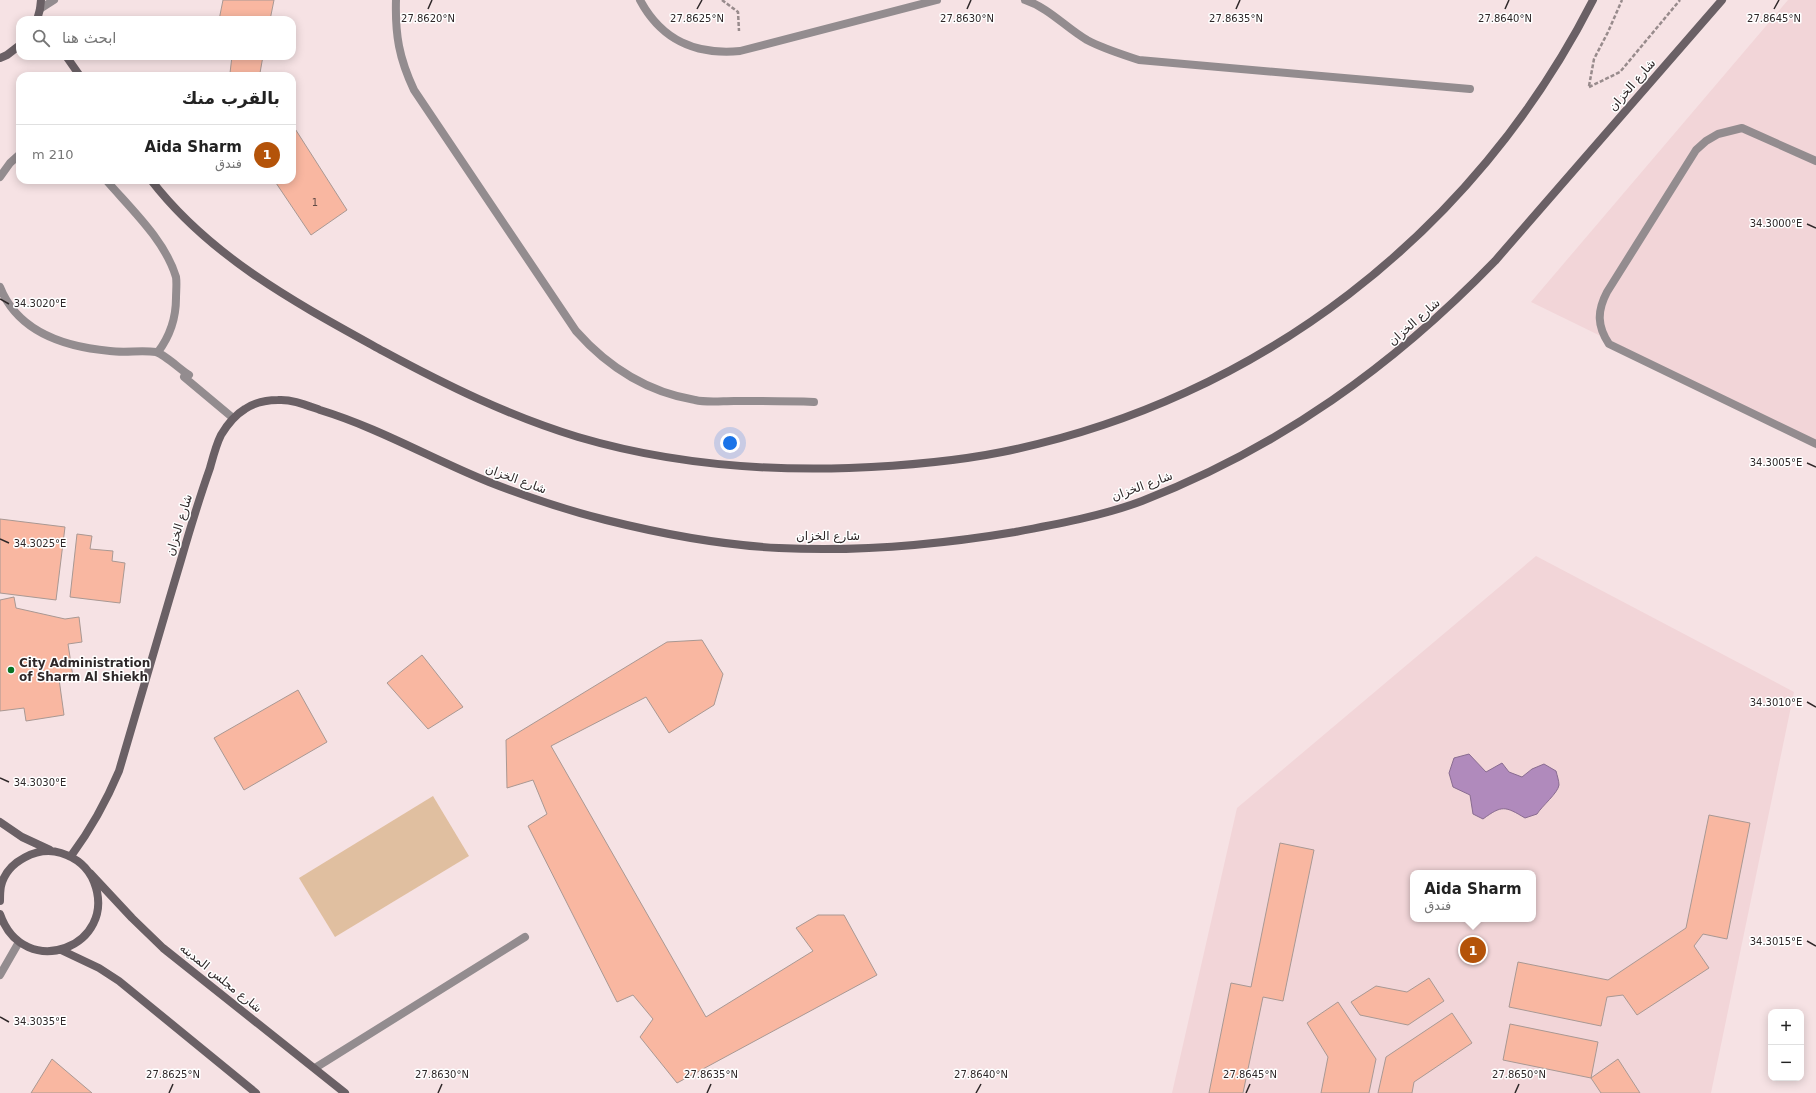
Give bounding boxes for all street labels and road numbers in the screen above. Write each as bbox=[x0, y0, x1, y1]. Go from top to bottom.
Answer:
street label: شارع الخزان bbox=[1606, 56, 1659, 114]
street label: شارع الخزان bbox=[1385, 296, 1443, 349]
street label: شارع الخزان bbox=[483, 461, 548, 497]
street label: شارع الخزان bbox=[1110, 468, 1175, 504]
street label: شارع الخزان bbox=[163, 492, 196, 558]
street label: شارع الخزان bbox=[796, 529, 860, 544]
street label: شارع مجلس المدينه bbox=[177, 941, 265, 1016]

